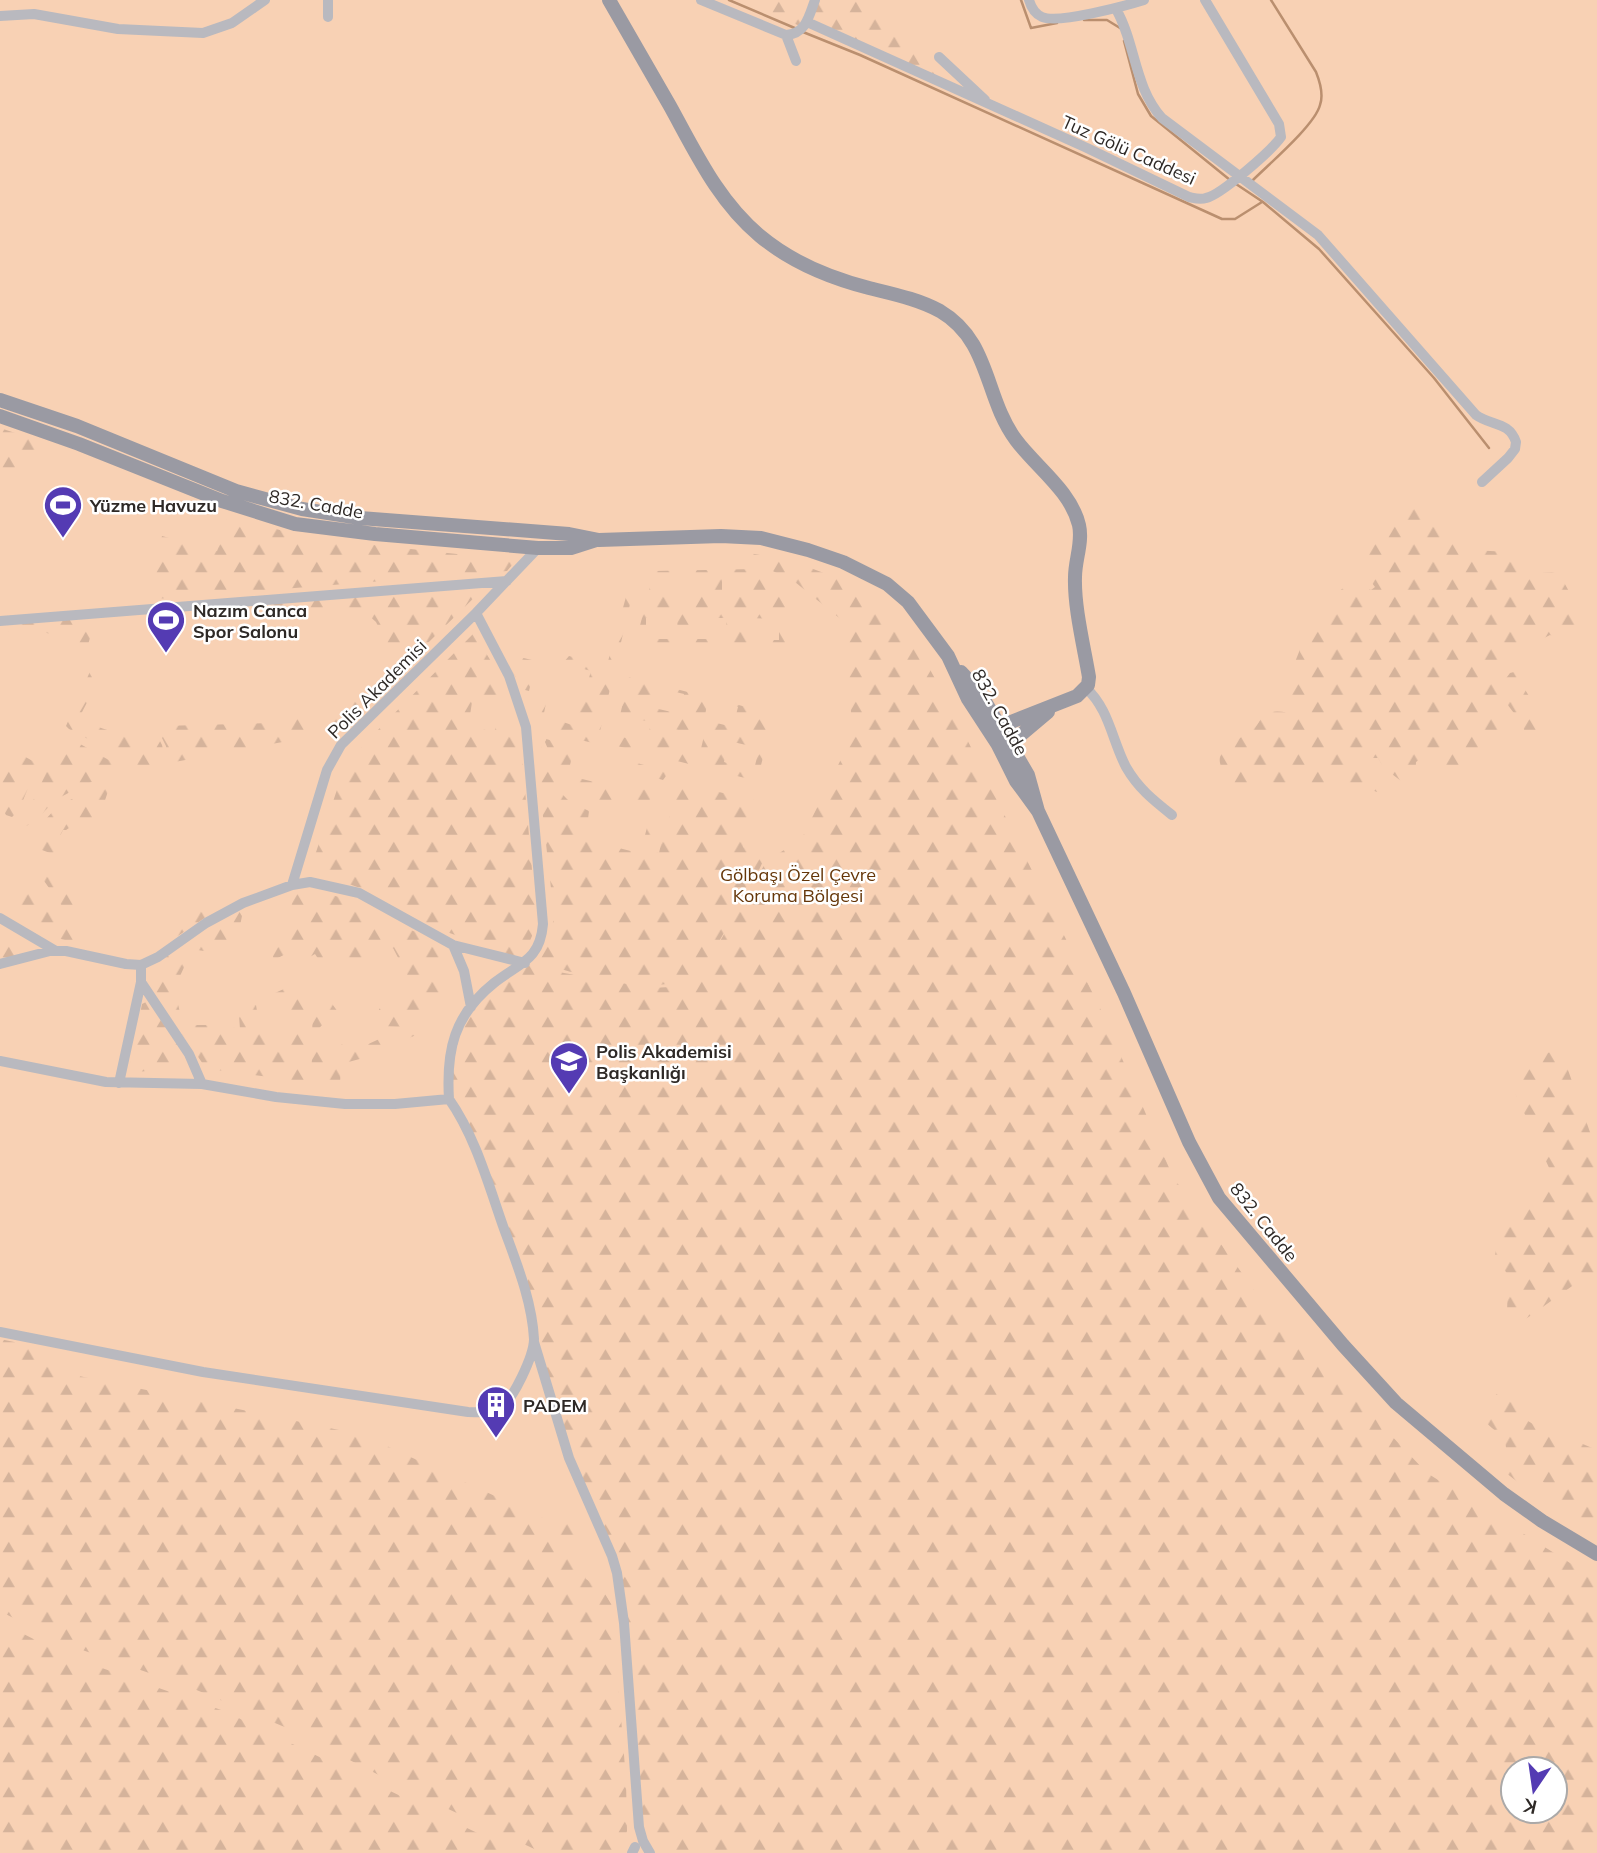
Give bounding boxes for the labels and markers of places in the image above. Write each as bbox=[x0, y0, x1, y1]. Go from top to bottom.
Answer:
sports icon: Yüzme Havuzu bbox=[42, 484, 84, 539]
place label: Yüzme Havuzu bbox=[89, 494, 217, 517]
sports icon: Nazım Canca Spor Salonu bbox=[145, 599, 187, 654]
place label: Nazım Canca Spor Salonu bbox=[193, 599, 307, 643]
school or university icon: Polis Akademisi Başkanlığı bbox=[548, 1040, 590, 1095]
place label: Polis Akademisi Başkanlığı bbox=[596, 1040, 732, 1084]
building icon: PADEM bbox=[475, 1384, 517, 1439]
place label: PADEM bbox=[523, 1394, 587, 1417]

